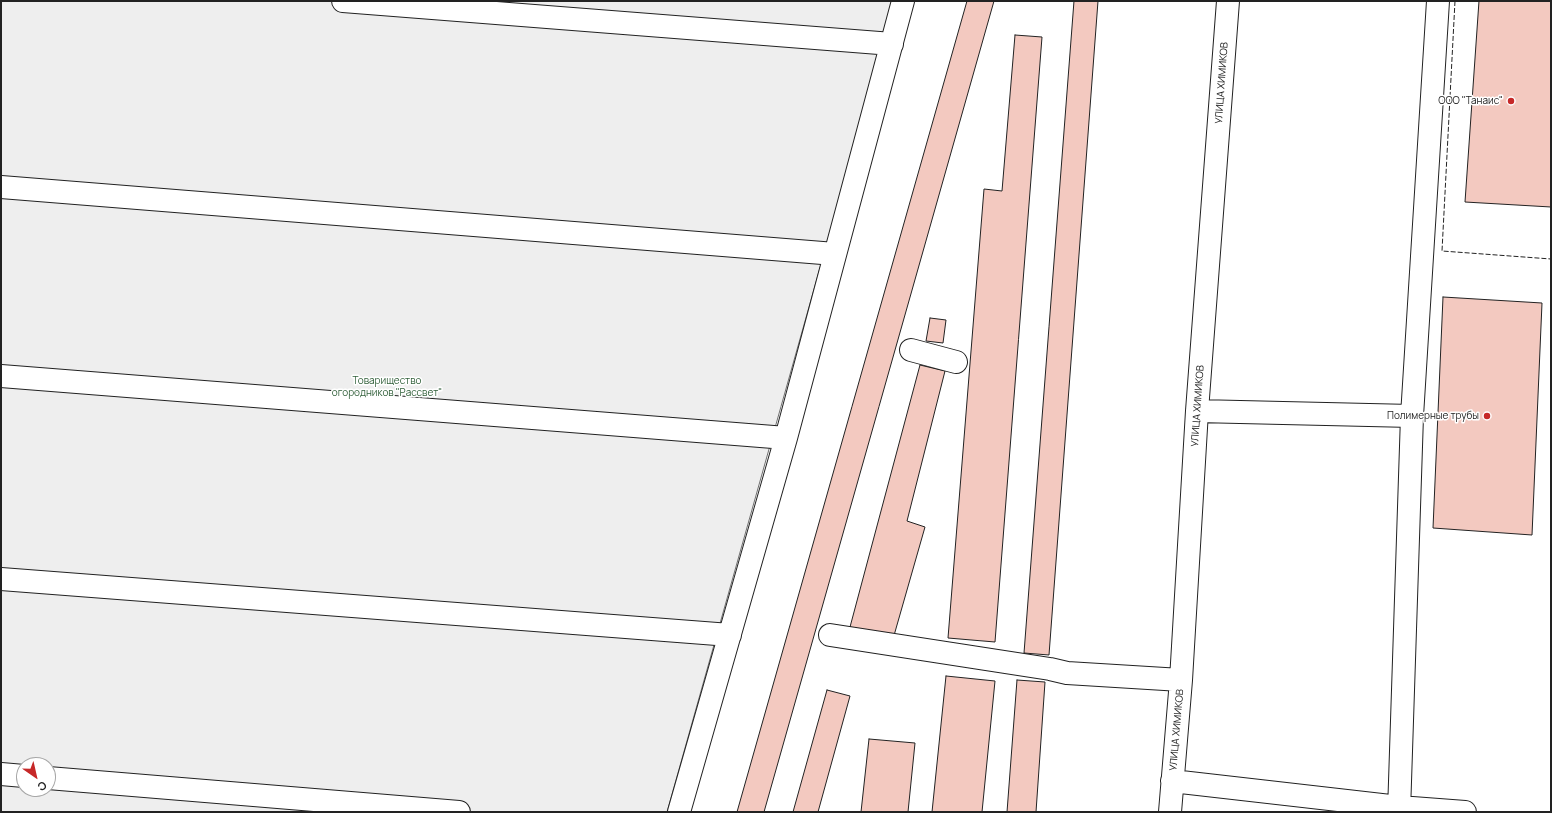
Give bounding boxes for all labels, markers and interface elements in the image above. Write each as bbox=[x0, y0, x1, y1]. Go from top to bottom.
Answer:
street label: УЛИЦА ХИМИКОВ bbox=[1213, 42, 1231, 124]
place label: ООО "Танаис" bbox=[1438, 95, 1503, 107]
marker: ООО "Танаис" bbox=[1506, 96, 1516, 106]
street label: УЛИЦА ХИМИКОВ bbox=[1189, 365, 1207, 447]
park label: Товарищество огородников "Рассвет" bbox=[332, 375, 442, 398]
place label: Полимерные трубы bbox=[1387, 410, 1479, 422]
marker: Полимерные трубы bbox=[1482, 411, 1492, 421]
street label: УЛИЦА ХИМИКОВ bbox=[1167, 689, 1187, 771]
north arrow bbox=[16, 757, 56, 797]
text: С bbox=[35, 778, 50, 795]

